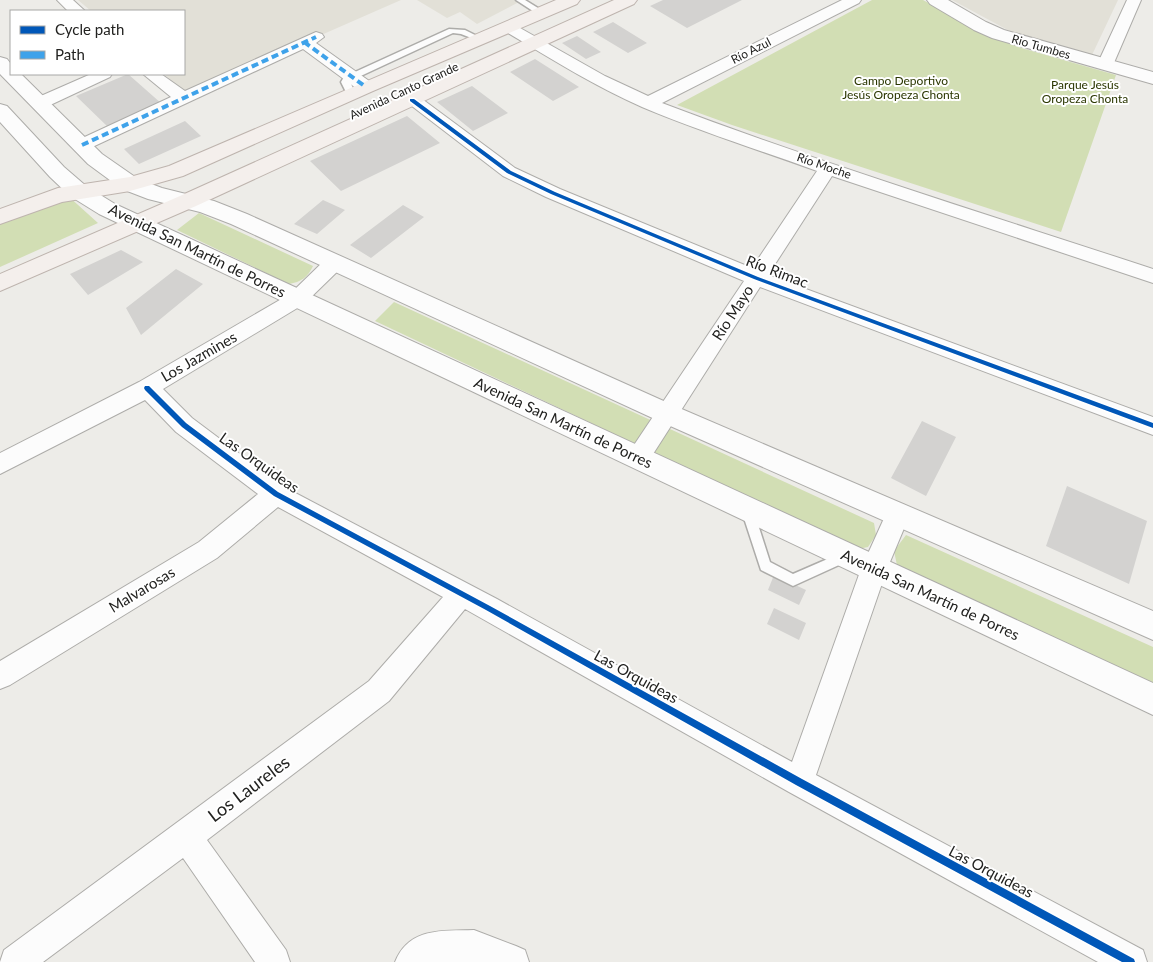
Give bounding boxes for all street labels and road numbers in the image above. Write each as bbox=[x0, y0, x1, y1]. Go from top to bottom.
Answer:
street label: Rio Tumbes bbox=[1010, 31, 1072, 62]
street label: Río Azul bbox=[728, 34, 773, 67]
street label: Avenida Canto Grande bbox=[347, 59, 461, 122]
street label: Río Moche bbox=[795, 149, 853, 182]
street label: Avenida San Martín de Porres bbox=[106, 199, 289, 301]
street label: Río Rimac bbox=[744, 251, 811, 291]
street label: Río Mayo bbox=[708, 281, 757, 343]
street label: Los Jazmines bbox=[157, 327, 240, 385]
street label: Avenida San Martín de Porres bbox=[471, 373, 655, 471]
street label: Las Orquideas bbox=[216, 428, 303, 496]
street label: Avenida San Martín de Porres bbox=[838, 545, 1022, 643]
street label: Malvarosas bbox=[105, 562, 178, 616]
street label: Las Orquideas bbox=[591, 646, 682, 707]
street label: Los Laureles bbox=[203, 750, 294, 826]
street label: Las Orquideas bbox=[946, 841, 1037, 901]

